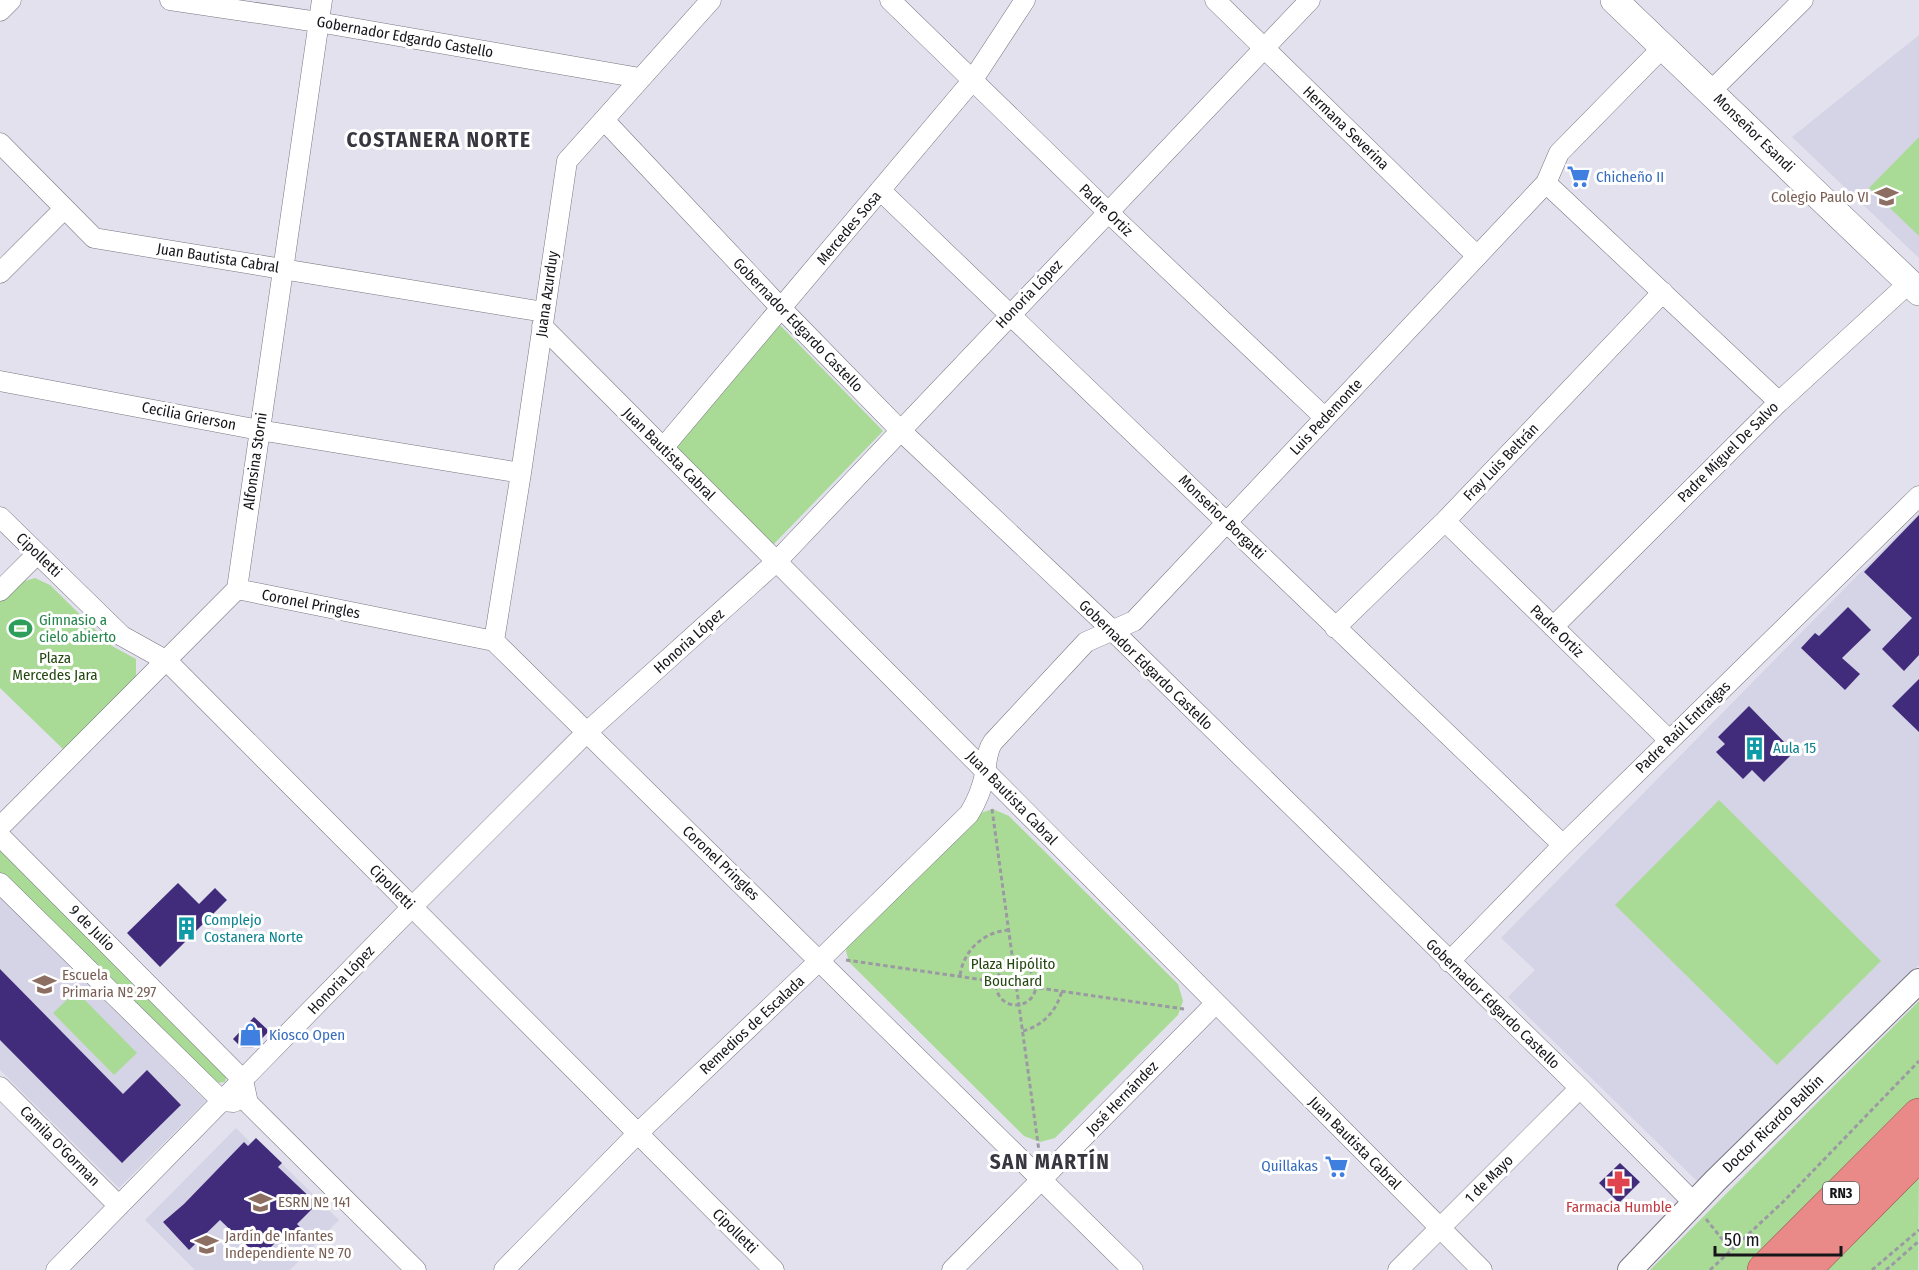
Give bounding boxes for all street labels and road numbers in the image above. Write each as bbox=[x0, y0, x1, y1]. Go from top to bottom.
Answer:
street label: Gobernador Edgardo Castello bbox=[315, 13, 495, 61]
street label: Hermana Severina bbox=[1299, 82, 1393, 174]
street label: Monseñor Esandi bbox=[1710, 90, 1798, 176]
street label: Padre Ortiz bbox=[1075, 180, 1137, 240]
street label: Mercedes Sosa bbox=[813, 187, 885, 269]
street label: Juan Bautista Cabral bbox=[156, 239, 280, 277]
street label: Juana Azurduy bbox=[532, 249, 562, 338]
street label: Gobernador Edgardo Castello bbox=[729, 254, 867, 396]
street label: Honoria López bbox=[992, 256, 1066, 332]
street label: Luis Pedemonte bbox=[1286, 375, 1366, 459]
street label: Cecilia Grierson bbox=[140, 398, 238, 434]
street label: Padre Miguel De Salvo bbox=[1674, 398, 1782, 506]
street label: Juan Bautista Cabral bbox=[619, 404, 719, 504]
street label: Alfonsina Storni bbox=[239, 411, 271, 511]
street label: Fray Luis Beltrán bbox=[1460, 420, 1542, 504]
street label: Monseñor Borgatti bbox=[1175, 471, 1269, 563]
street label: Cipolletti bbox=[13, 529, 65, 581]
street label: Coronel Pringles bbox=[260, 586, 362, 622]
street label: Gobernador Edgardo Castello bbox=[1075, 596, 1217, 734]
street label: Padre Ortiz bbox=[1526, 601, 1588, 661]
street label: Honoria López bbox=[650, 605, 728, 677]
street label: Padre Raúl Entraigas bbox=[1632, 677, 1734, 777]
street label: Juan Bautista Cabral bbox=[963, 747, 1061, 849]
street label: Coronel Pringles bbox=[679, 822, 763, 904]
street label: Cipolletti bbox=[366, 861, 418, 913]
street label: 9 de Julio bbox=[65, 901, 119, 955]
street label: Gobernador Edgardo Castello bbox=[1422, 935, 1564, 1073]
street label: Honoria López bbox=[304, 942, 378, 1018]
street label: Remedios de Escalada bbox=[696, 972, 808, 1078]
street label: José Hernández bbox=[1082, 1057, 1162, 1139]
street label: Doctor Ricardo Balbín bbox=[1719, 1071, 1827, 1177]
street label: Juan Bautista Cabral bbox=[1305, 1093, 1405, 1193]
street label: Camila O'Gorman bbox=[16, 1102, 104, 1190]
street label: 1 de Mayo bbox=[1461, 1151, 1517, 1207]
road number: RN3 bbox=[1823, 1182, 1859, 1204]
street label: Cipolletti bbox=[709, 1205, 761, 1257]

